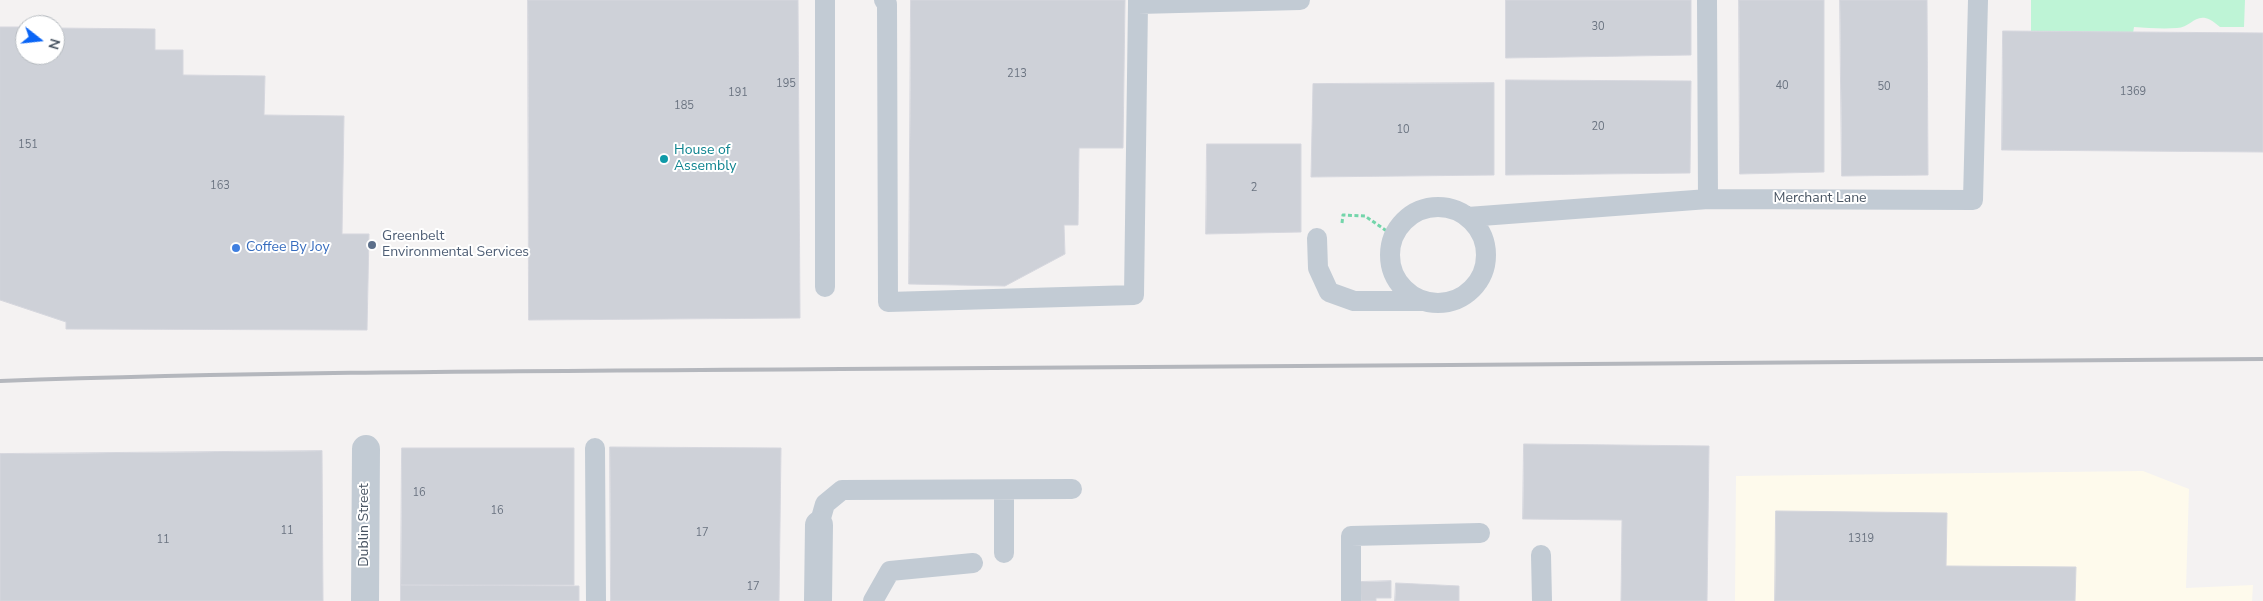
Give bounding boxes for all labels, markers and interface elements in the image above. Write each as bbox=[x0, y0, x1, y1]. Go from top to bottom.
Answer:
north arrow bbox=[15, 15, 65, 65]
house number: 30 bbox=[1591, 20, 1605, 34]
text: N bbox=[43, 36, 65, 52]
house number: 213 bbox=[1007, 67, 1027, 81]
house number: 195 bbox=[776, 77, 796, 91]
house number: 40 bbox=[1775, 79, 1789, 93]
house number: 50 bbox=[1877, 80, 1891, 94]
house number: 1369 bbox=[2120, 85, 2146, 99]
house number: 191 bbox=[728, 86, 748, 100]
house number: 185 bbox=[674, 99, 694, 113]
house number: 20 bbox=[1591, 120, 1605, 134]
house number: 10 bbox=[1396, 123, 1410, 137]
house number: 151 bbox=[18, 138, 38, 152]
place label: House of Assembly bbox=[674, 143, 736, 176]
marker: House of Assembly bbox=[658, 153, 670, 165]
house number: 163 bbox=[210, 179, 230, 193]
house number: 2 bbox=[1251, 181, 1257, 195]
street label: Merchant Lane bbox=[1773, 191, 1867, 207]
place label: Greenbelt Environmental Services bbox=[382, 229, 529, 262]
marker: Greenbelt Environmental Services bbox=[366, 239, 378, 251]
place label: Coffee By Joy bbox=[246, 240, 330, 256]
marker: Coffee By Joy bbox=[230, 242, 242, 254]
street label: Dublin Street bbox=[357, 483, 373, 567]
house number: 16 bbox=[412, 486, 426, 500]
house number: 16 bbox=[490, 504, 504, 518]
house number: 11 bbox=[280, 524, 294, 538]
house number: 17 bbox=[695, 526, 709, 540]
house number: 1319 bbox=[1848, 532, 1874, 546]
house number: 11 bbox=[156, 533, 170, 547]
house number: 17 bbox=[746, 580, 760, 594]

